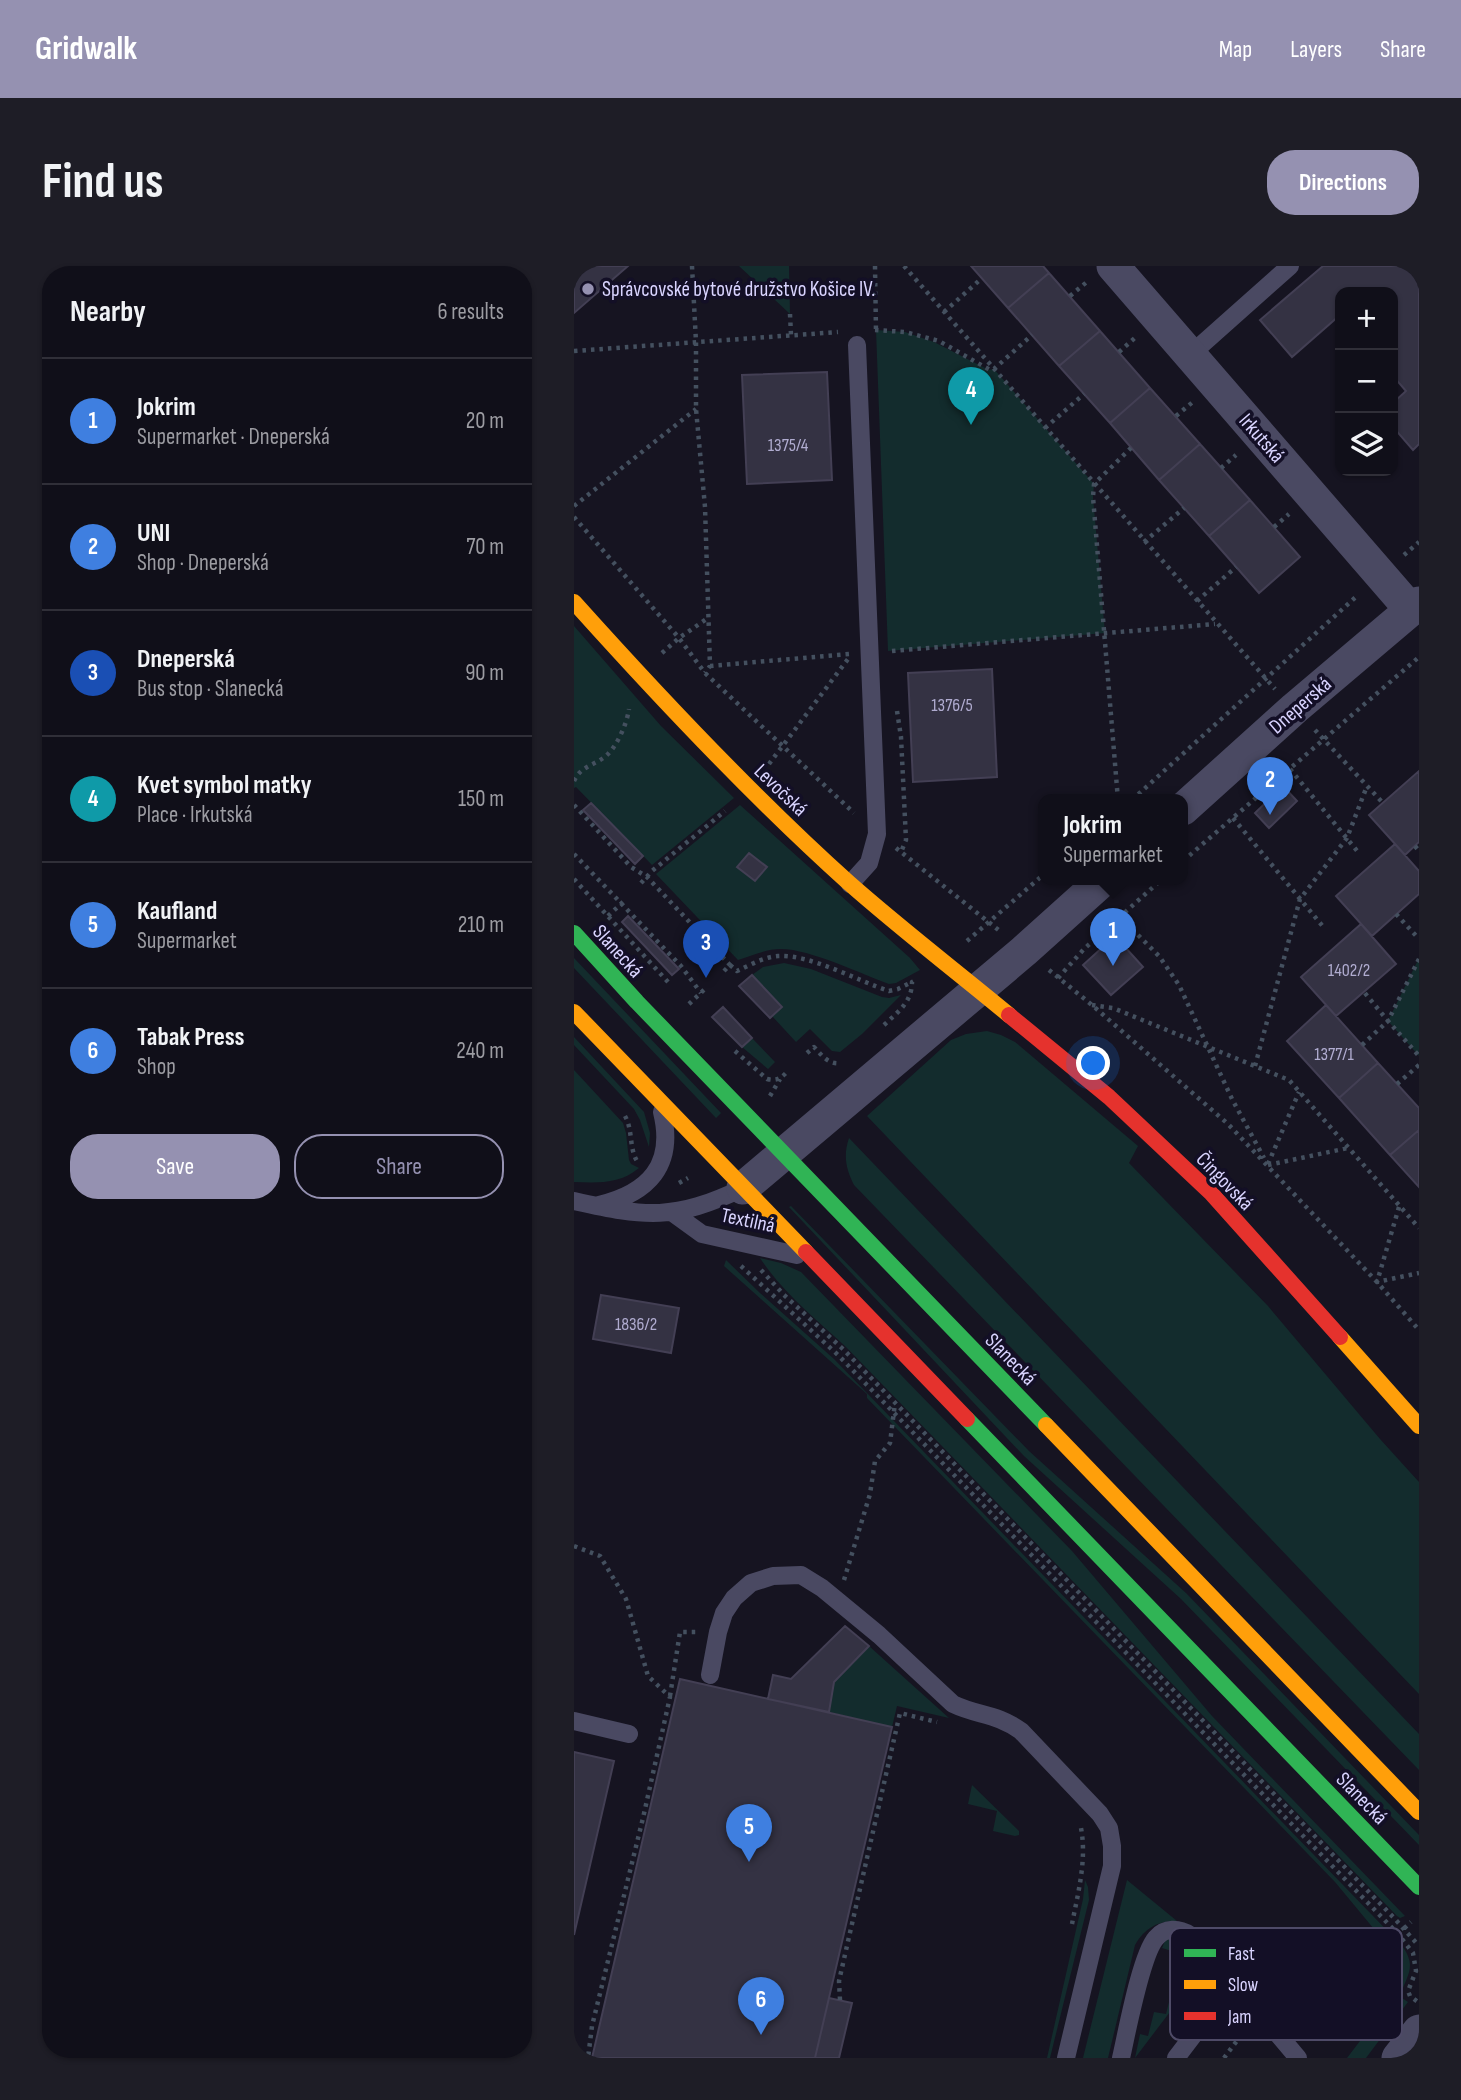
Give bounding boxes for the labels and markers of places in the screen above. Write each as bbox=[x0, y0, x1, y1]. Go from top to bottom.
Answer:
place label: Správcovské bytové družstvo Košice IV. bbox=[602, 277, 875, 302]
marker: Správcovské bytové družstvo Košice IV. bbox=[580, 281, 596, 297]
pin: 4 bbox=[948, 367, 994, 425]
pin: 2 bbox=[1247, 757, 1293, 815]
pin: 1 bbox=[1090, 908, 1136, 966]
pin: 3 bbox=[683, 920, 729, 978]
pin: 5 bbox=[726, 1804, 772, 1862]
pin: 6 bbox=[738, 1977, 784, 2035]

